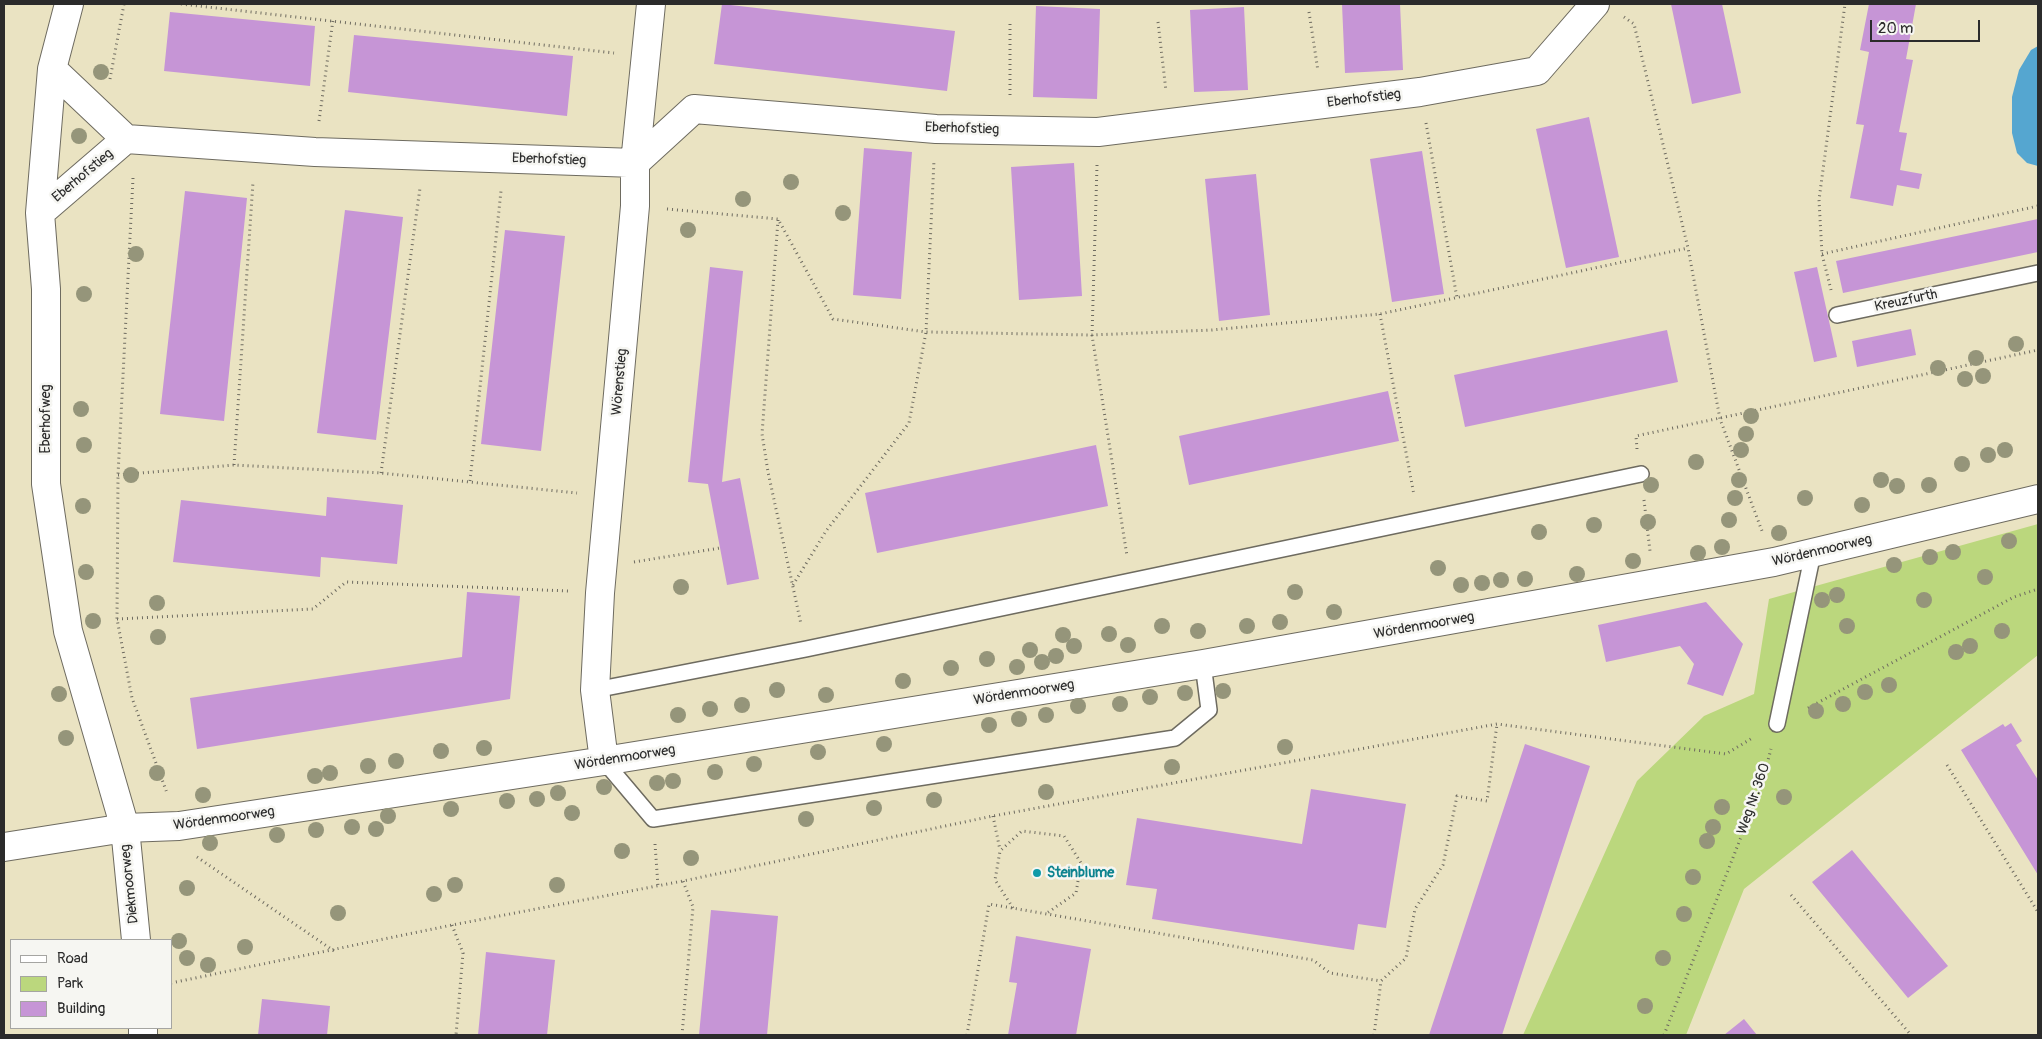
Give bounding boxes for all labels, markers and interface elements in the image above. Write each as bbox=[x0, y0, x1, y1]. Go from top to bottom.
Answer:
scale bar bbox=[1872, 10, 1982, 42]
text: 20 m bbox=[1878, 19, 1913, 38]
street label: Eberhofstieg bbox=[1326, 86, 1402, 112]
street label: Eberhofstieg bbox=[925, 119, 999, 139]
street label: Eberhofstieg bbox=[49, 146, 117, 206]
street label: Eberhofstieg bbox=[512, 150, 586, 170]
street label: Kreuzfurth bbox=[1873, 286, 1939, 316]
street label: Wörenstieg bbox=[609, 348, 631, 416]
street label: Eberhofweg bbox=[38, 384, 54, 454]
street label: Wördenmoorweg bbox=[1771, 531, 1873, 571]
street label: Wördenmoorweg bbox=[1372, 609, 1476, 643]
street label: Wördenmoorweg bbox=[972, 677, 1076, 709]
street label: Wördenmoorweg bbox=[573, 742, 677, 774]
street label: Weg Nr. 360 bbox=[1734, 761, 1774, 837]
street label: Wördenmoorweg bbox=[172, 804, 276, 834]
street label: Diekmoorweg bbox=[117, 843, 143, 925]
place label: Steinblume bbox=[1047, 865, 1114, 881]
marker: Steinblume bbox=[1031, 867, 1043, 879]
legend bbox=[10, 939, 172, 1029]
text: Road bbox=[57, 949, 88, 968]
text: Park bbox=[57, 974, 83, 993]
text: Building bbox=[57, 999, 105, 1018]

